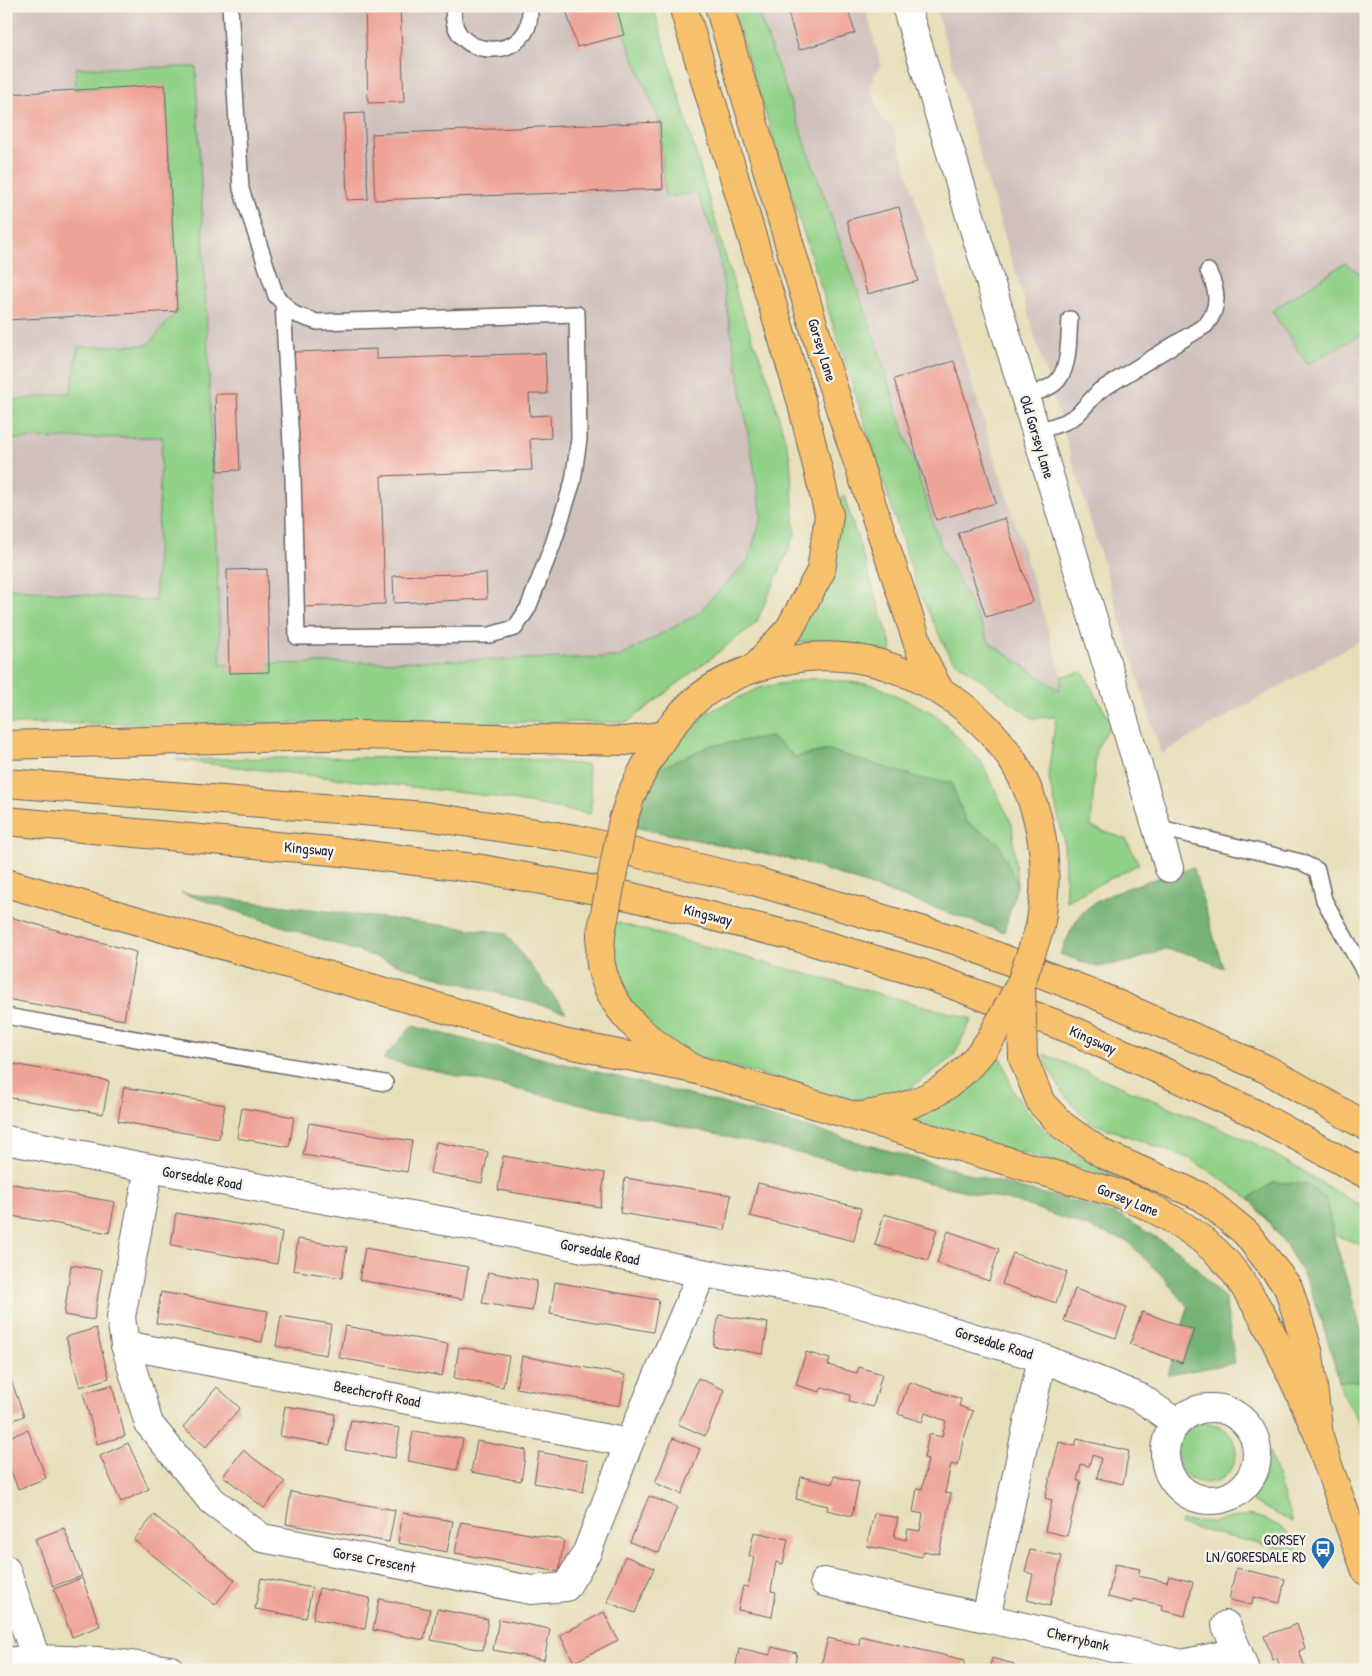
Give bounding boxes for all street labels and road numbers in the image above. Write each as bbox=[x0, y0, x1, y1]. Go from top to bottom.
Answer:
street label: Gorsey Lane bbox=[803, 316, 842, 384]
street label: Old Gorsey Lane bbox=[1015, 392, 1060, 481]
street label: Kingsway bbox=[283, 836, 335, 861]
street label: Kingsway bbox=[682, 898, 735, 931]
street label: Kingsway bbox=[1066, 1020, 1120, 1059]
street label: Gorsedale Road bbox=[161, 1160, 244, 1195]
street label: Gorsey Lane bbox=[1094, 1178, 1162, 1221]
street label: Gorsedale Road bbox=[559, 1233, 642, 1270]
street label: Gorsedale Road bbox=[953, 1321, 1036, 1364]
street label: Beechcroft Road bbox=[332, 1375, 422, 1412]
street label: Gorse Crescent bbox=[331, 1541, 418, 1578]
street label: Cherrybank bbox=[1045, 1621, 1111, 1656]

